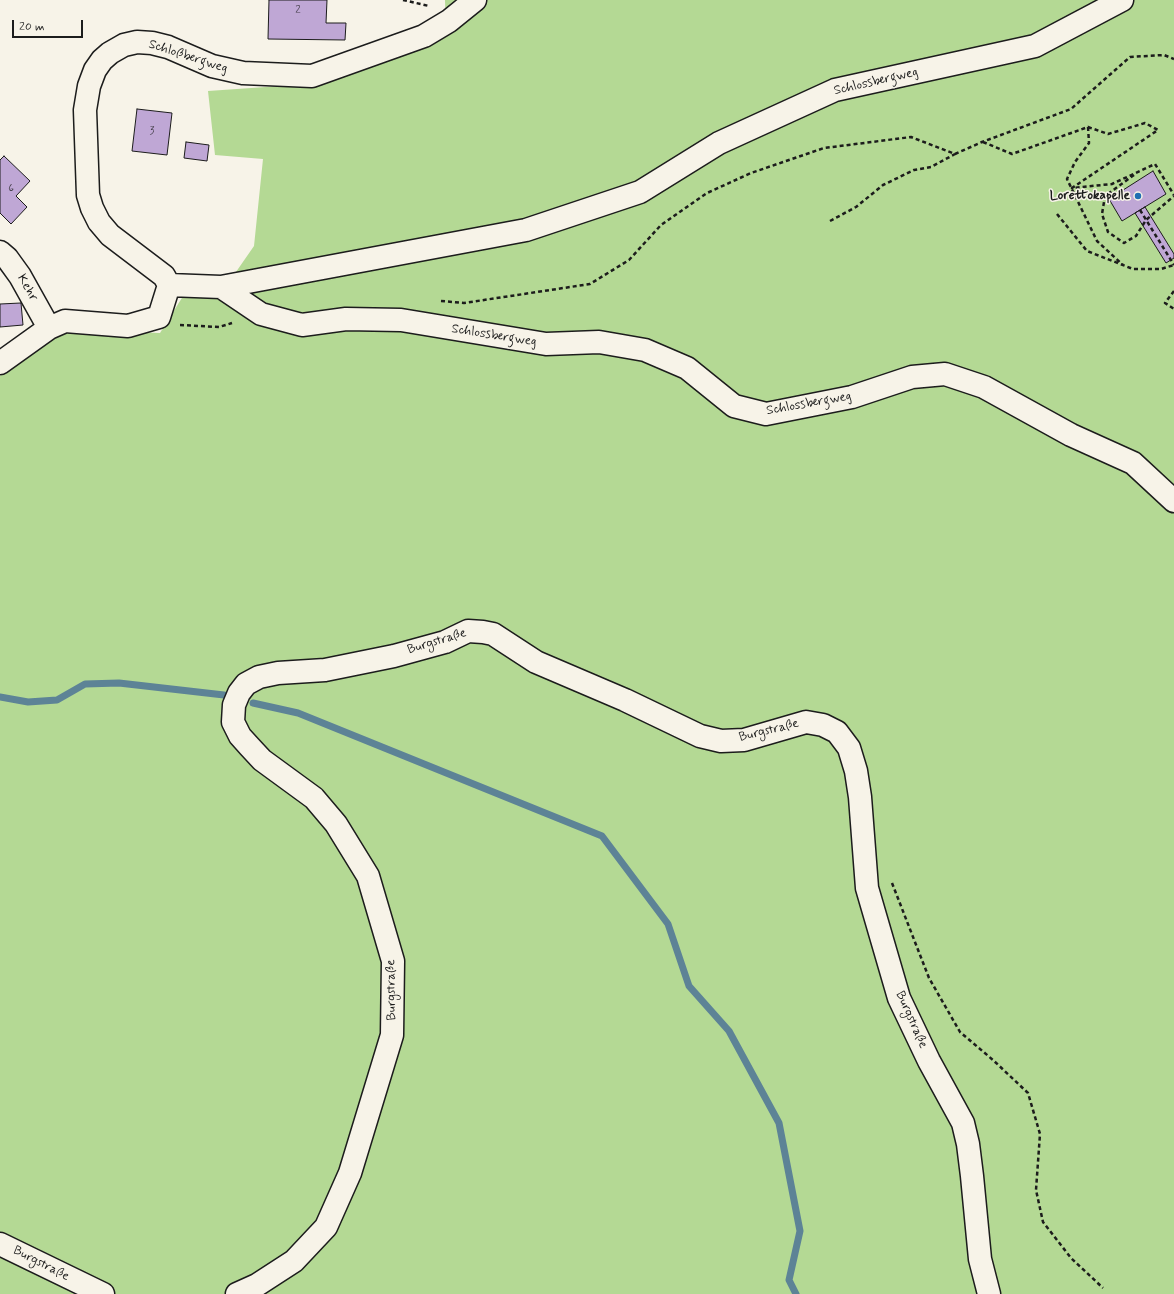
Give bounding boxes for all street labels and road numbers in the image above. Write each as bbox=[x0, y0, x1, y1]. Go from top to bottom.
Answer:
street label: Schloßbergweg bbox=[146, 37, 230, 77]
street label: Schlossbergweg bbox=[832, 65, 920, 99]
street label: Kehr bbox=[13, 272, 41, 304]
street label: Schlossbergweg bbox=[450, 322, 538, 350]
street label: Schlossbergweg bbox=[765, 389, 853, 419]
street label: Burgstraße bbox=[406, 626, 468, 658]
street label: Burgstraße bbox=[738, 716, 800, 746]
street label: Burgstraße bbox=[384, 959, 400, 1021]
street label: Burgstraße bbox=[891, 989, 931, 1051]
street label: Burgstraße bbox=[10, 1243, 72, 1285]

